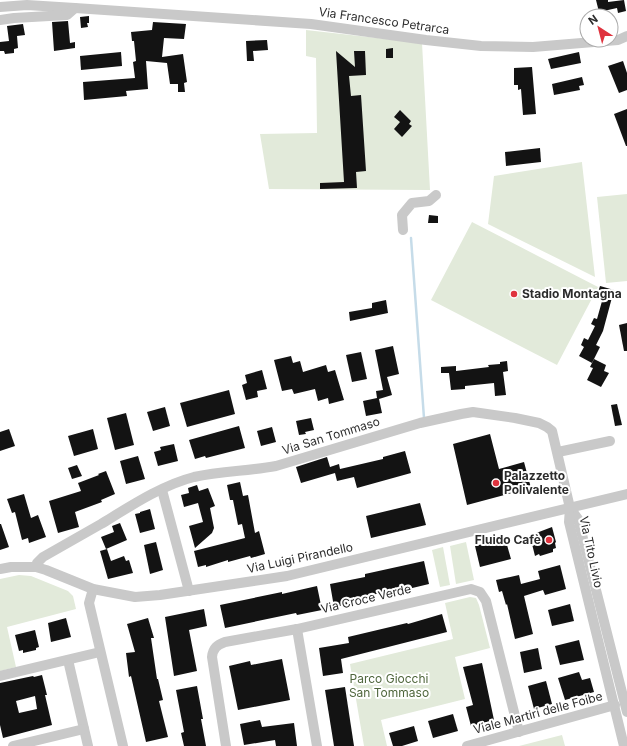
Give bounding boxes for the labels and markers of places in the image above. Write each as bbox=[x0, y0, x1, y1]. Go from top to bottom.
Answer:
place label: Stadio Montagna bbox=[522, 286, 622, 301]
marker: Stadio Montagna bbox=[509, 289, 519, 299]
place label: Palazzetto Polivalente bbox=[504, 468, 569, 497]
marker: Palazzetto Polivalente bbox=[491, 478, 501, 488]
place label: Fluido Cafè bbox=[475, 532, 541, 547]
marker: Fluido Cafè bbox=[544, 535, 554, 545]

